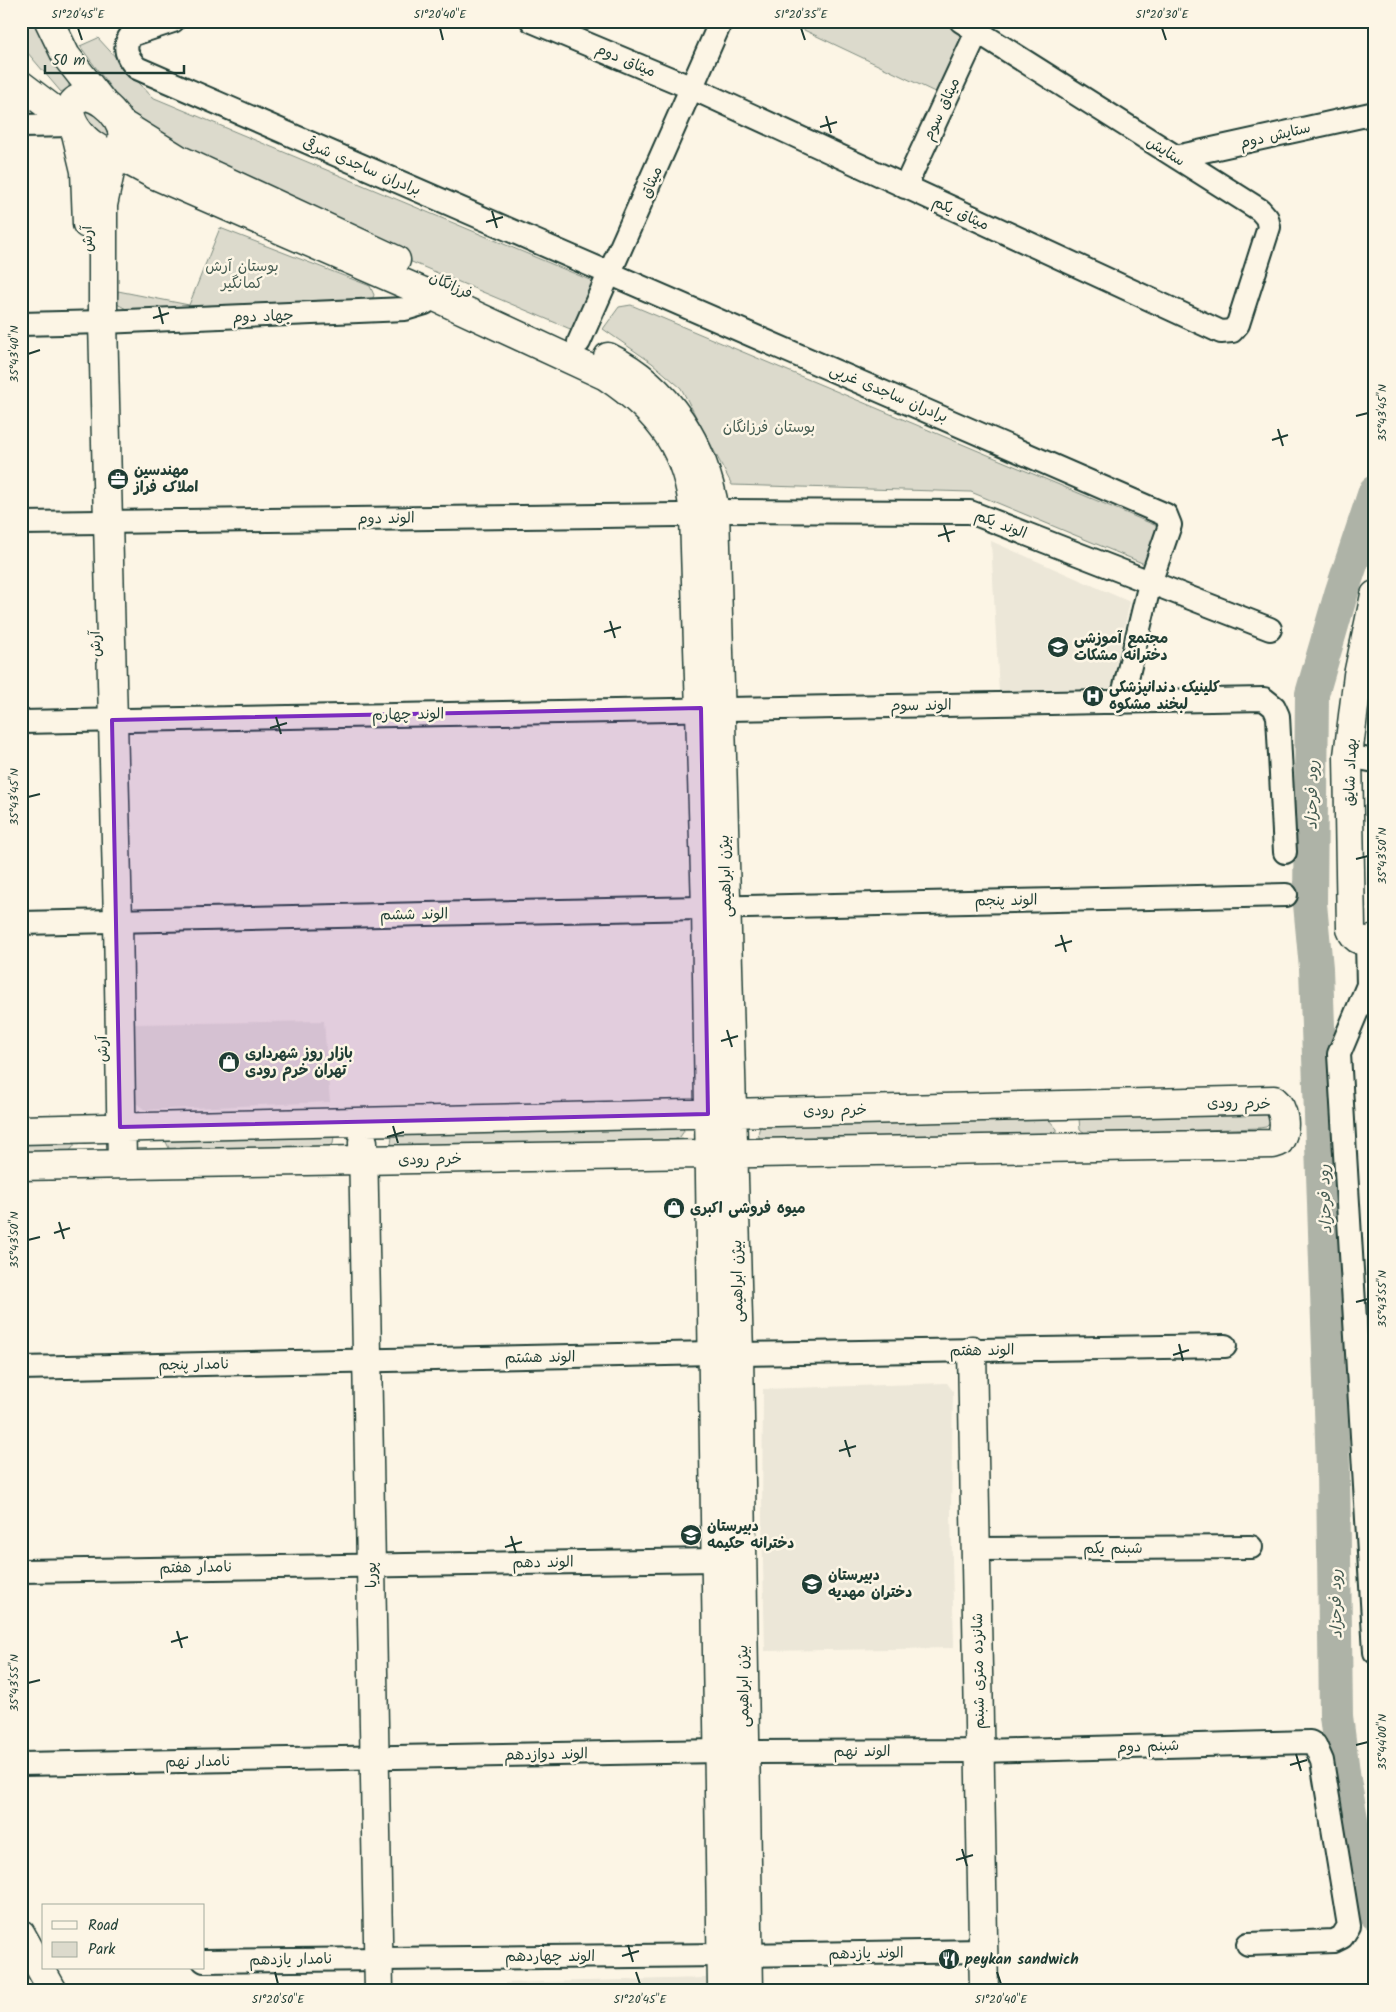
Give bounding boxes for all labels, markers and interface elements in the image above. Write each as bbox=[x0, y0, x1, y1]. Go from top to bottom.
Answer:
text: 51°20'45"E bbox=[51, 5, 105, 24]
text: 51°20'40"E bbox=[414, 5, 467, 24]
text: 51°20'35"E bbox=[774, 5, 829, 24]
text: 51°20'30"E bbox=[1136, 5, 1189, 24]
street label: میثاق دوم bbox=[592, 38, 659, 84]
scale bar bbox=[45, 42, 184, 74]
text: 50 m bbox=[52, 49, 86, 73]
street label: میثاق سوم bbox=[917, 74, 967, 145]
street label: ستایش دوم bbox=[1237, 116, 1313, 156]
street label: برادران ساجدی شرقی bbox=[299, 131, 424, 203]
street label: ستایش bbox=[1141, 131, 1190, 173]
street label: میثاق bbox=[634, 163, 670, 202]
street label: میثاق یکم bbox=[928, 190, 993, 237]
street label: آرش bbox=[76, 224, 100, 252]
park label: بوستان آرش کمانگیر bbox=[205, 255, 279, 296]
street label: فرزانگان bbox=[425, 266, 476, 306]
street label: جهاد دوم bbox=[232, 304, 294, 330]
text: 35°43'40"N bbox=[5, 325, 24, 383]
street label: برادران ساجدی غربی bbox=[826, 358, 951, 430]
text: 35°43'45"N bbox=[1373, 384, 1392, 442]
park label: بوستان فرزانگان bbox=[723, 416, 815, 440]
place label: مهندسین املاک فراز bbox=[132, 459, 198, 500]
office icon: مهندسین املاک فراز bbox=[106, 467, 130, 491]
street label: الوند یکم bbox=[971, 504, 1030, 546]
street label: الوند دوم bbox=[357, 507, 415, 531]
place label: مجتمع آموزشی دخترانه مشکات bbox=[1074, 627, 1168, 668]
street label: آرش bbox=[84, 629, 108, 657]
school or university icon: مجتمع آموزشی دخترانه مشکات bbox=[1046, 635, 1070, 659]
place label: کلینیک دندانپزشکی لبخند مشکوه bbox=[1109, 676, 1220, 717]
hospital icon: کلینیک دندانپزشکی لبخند مشکوه bbox=[1081, 684, 1105, 708]
street label: الوند سوم bbox=[890, 693, 952, 719]
street label: الوند چهارم bbox=[372, 702, 444, 728]
street label: بهداد شایق bbox=[1338, 738, 1364, 806]
water label: رود فرحزاد bbox=[1299, 760, 1326, 830]
text: 35°43'45"N bbox=[5, 768, 24, 826]
text: 35°43'50"N bbox=[1373, 827, 1392, 885]
street label: بیژن ابراهیمی bbox=[713, 834, 739, 918]
street label: الوند پنجم bbox=[974, 888, 1038, 914]
street label: الوند ششم bbox=[380, 902, 448, 928]
street label: آرش bbox=[91, 1035, 115, 1062]
place label: بازار روز شهرداری تهران خرم رودی bbox=[245, 1042, 353, 1083]
shop icon: بازار روز شهرداری تهران خرم رودی bbox=[217, 1050, 241, 1074]
street label: خرم رودی bbox=[1207, 1091, 1271, 1117]
street label: خرم رودی bbox=[803, 1098, 867, 1124]
street label: خرم رودی bbox=[398, 1147, 462, 1173]
water label: رود فرحزاد bbox=[1312, 1164, 1339, 1234]
shop icon: میوه فروشی اکبری bbox=[662, 1196, 686, 1220]
place label: میوه فروشی اکبری bbox=[690, 1197, 805, 1221]
text: 35°43'50"N bbox=[5, 1211, 24, 1269]
street label: بیژن ابراهیمی bbox=[725, 1239, 751, 1323]
text: 35°43'55"N bbox=[1373, 1270, 1392, 1328]
street label: الوند هفتم bbox=[949, 1338, 1015, 1364]
street label: الوند هشتم bbox=[505, 1345, 576, 1371]
street label: نامدار پنجم bbox=[158, 1352, 230, 1378]
place label: دبیرستان دخترانه حکیمه bbox=[707, 1515, 794, 1556]
school or university icon: دبیرستان دخترانه حکیمه bbox=[679, 1523, 703, 1547]
street label: شبنم یکم bbox=[1083, 1537, 1143, 1561]
street label: الوند دهم bbox=[512, 1550, 574, 1576]
street label: نامدار هفتم bbox=[159, 1555, 233, 1581]
street label: پوریا bbox=[360, 1562, 384, 1588]
place label: دبیرستان دختران مهدیه bbox=[828, 1564, 912, 1605]
water label: رود فرحزاد bbox=[1323, 1569, 1350, 1639]
school or university icon: دبیرستان دختران مهدیه bbox=[800, 1572, 824, 1596]
street label: شانزده متری شبنم bbox=[966, 1613, 992, 1729]
street label: بیژن ابراهیمی bbox=[731, 1644, 757, 1728]
text: 35°43'55"N bbox=[5, 1654, 24, 1712]
text: 35°44'00"N bbox=[1373, 1714, 1392, 1770]
street label: شبنم دوم bbox=[1116, 1734, 1180, 1760]
street label: الوند نهم bbox=[833, 1740, 891, 1764]
street label: الوند دوازدهم bbox=[504, 1742, 588, 1768]
street label: نامدار نهم bbox=[165, 1749, 231, 1775]
legend bbox=[42, 1904, 205, 1970]
text: Road bbox=[88, 1914, 119, 1938]
text: Park bbox=[88, 1938, 116, 1962]
street label: الوند یازدهم bbox=[828, 1941, 904, 1967]
street label: الوند چهاردهم bbox=[505, 1945, 595, 1969]
street label: نامدار یازدهم bbox=[249, 1947, 333, 1973]
restaurant icon: peykan sandwich bbox=[937, 1947, 961, 1971]
place label: peykan sandwich bbox=[964, 1948, 1079, 1972]
text: 51°20'50"E bbox=[252, 1990, 305, 2009]
text: 51°20'45"E bbox=[613, 1990, 667, 2009]
text: 51°20'40"E bbox=[975, 1990, 1028, 2009]

